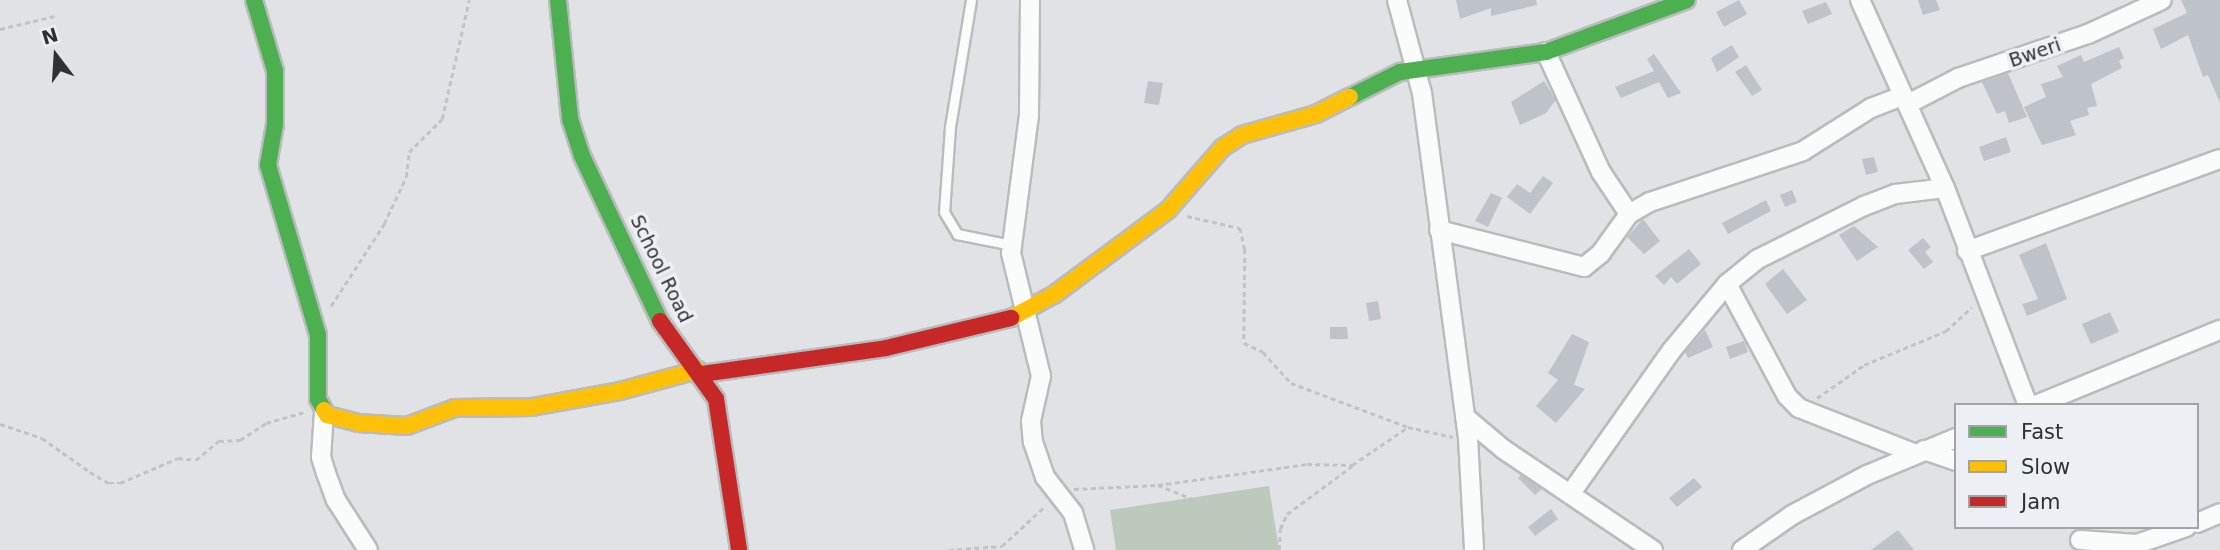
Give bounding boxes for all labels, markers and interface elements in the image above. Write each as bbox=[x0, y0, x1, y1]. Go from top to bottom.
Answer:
north arrow bbox=[21, 21, 91, 91]
text: N bbox=[39, 23, 61, 49]
street label: Bweri bbox=[2006, 34, 2064, 72]
street label: School Road bbox=[625, 212, 697, 326]
legend bbox=[1954, 403, 2199, 529]
text: Fast bbox=[2021, 420, 2063, 444]
text: Slow bbox=[2021, 455, 2070, 479]
text: Jam bbox=[2021, 490, 2061, 514]

